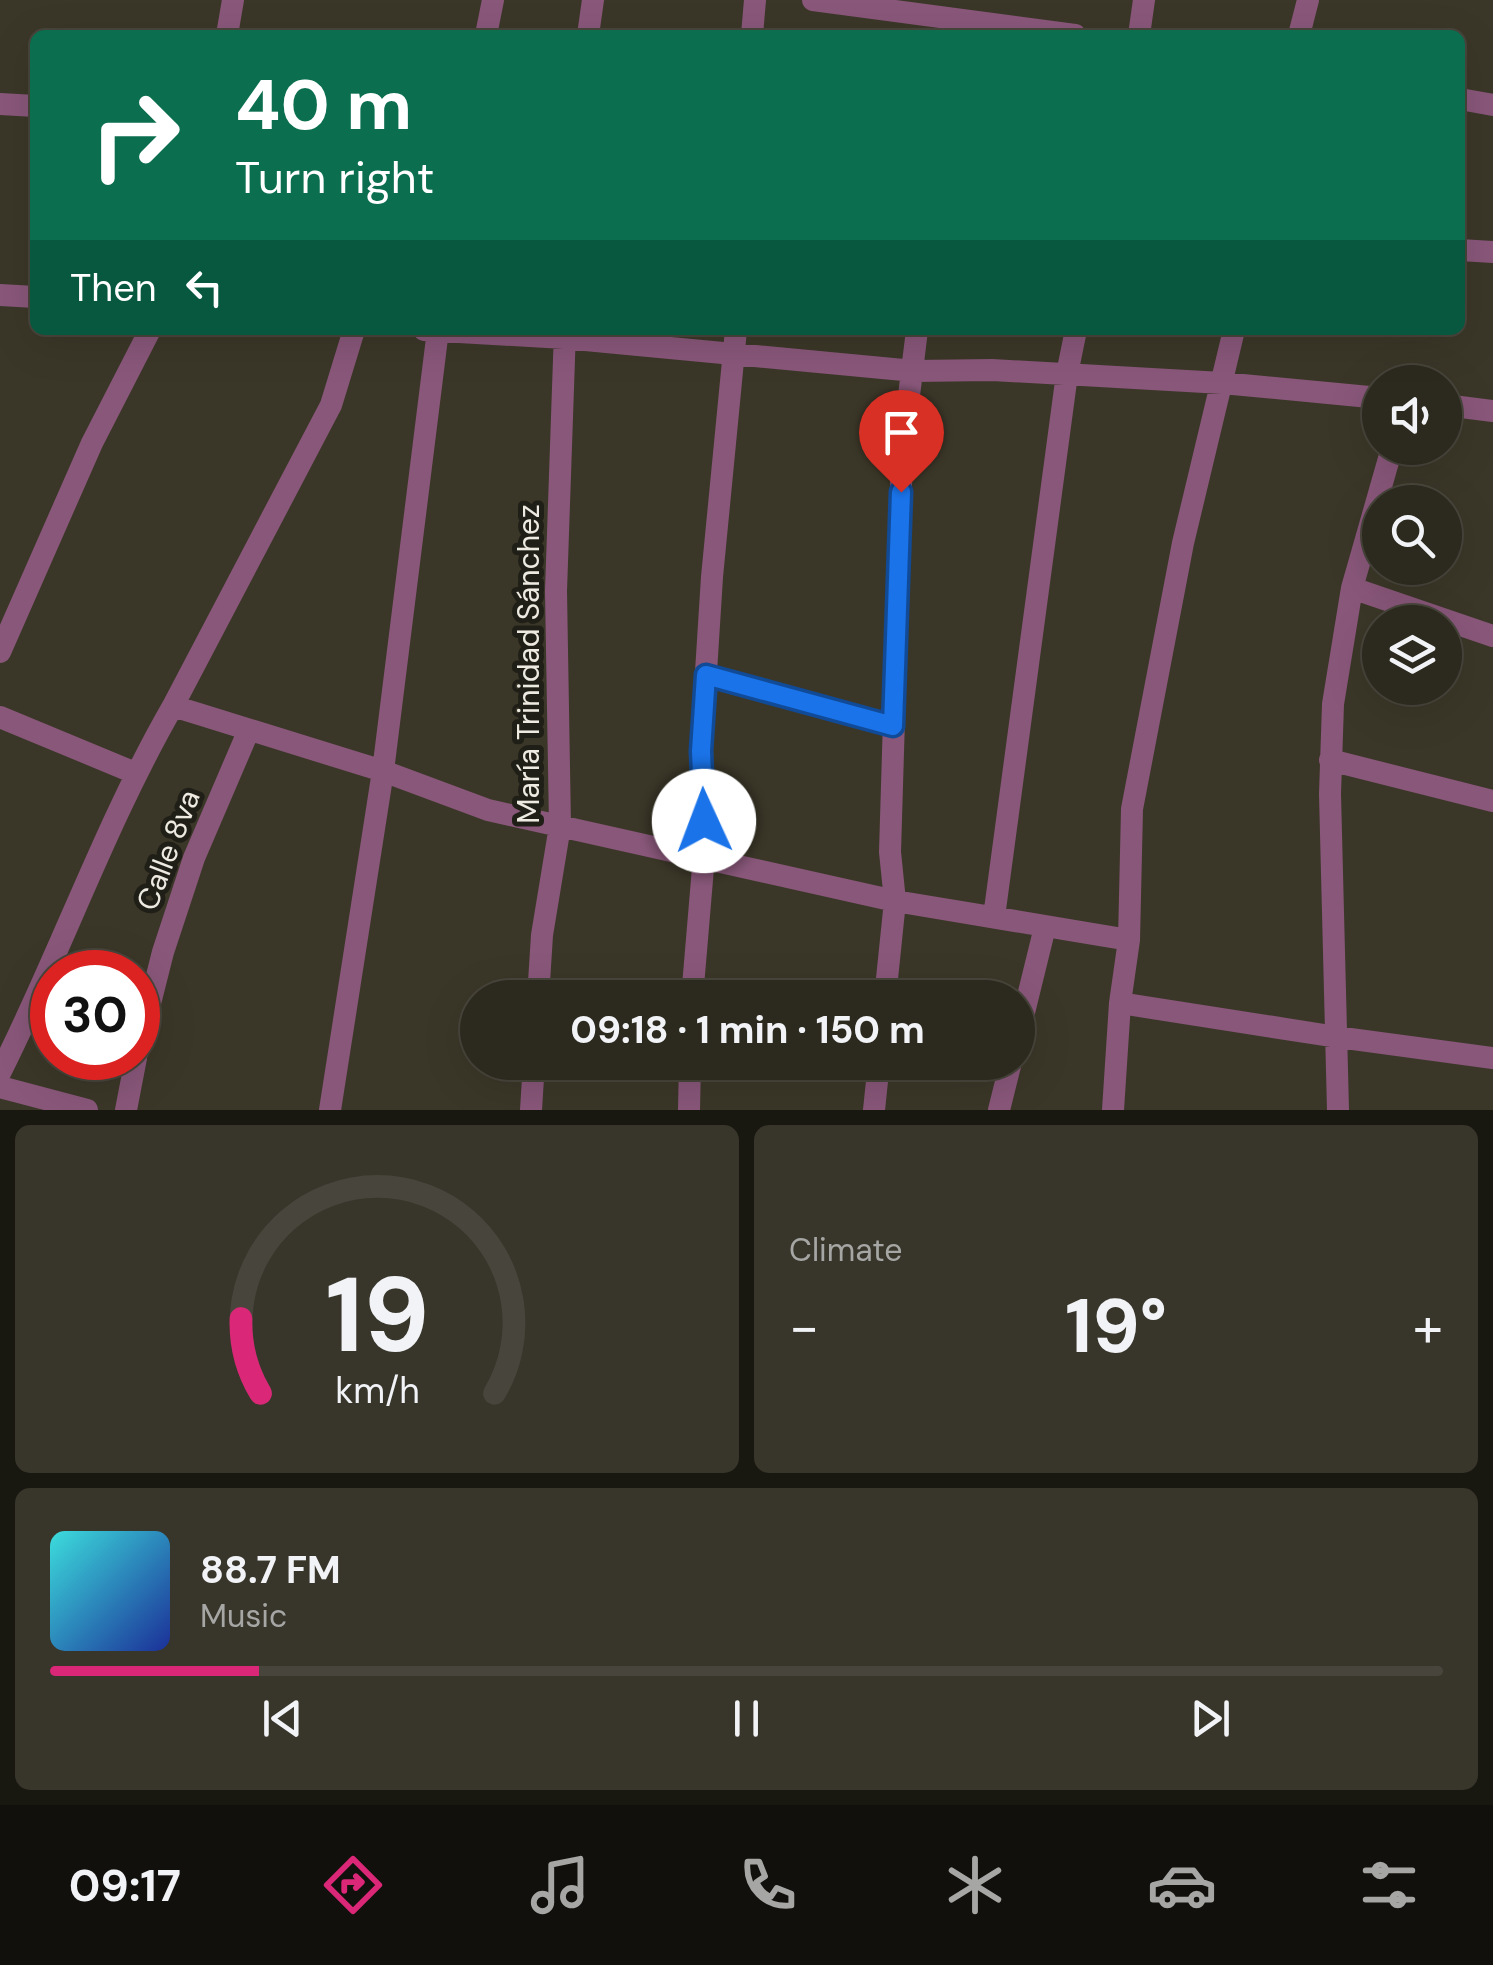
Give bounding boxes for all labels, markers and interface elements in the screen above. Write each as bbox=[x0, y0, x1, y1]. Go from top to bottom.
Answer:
text: 40 m bbox=[235, 60, 412, 151]
icon: right bbox=[70, 70, 200, 200]
text: Turn right bbox=[235, 148, 434, 207]
icon: left bbox=[177, 260, 232, 315]
text: Then bbox=[70, 263, 157, 313]
map controls bbox=[1362, 365, 1462, 705]
button: sound bbox=[1362, 365, 1462, 465]
pin bbox=[859, 390, 944, 493]
icon: arrive bbox=[874, 405, 929, 460]
button: search bbox=[1362, 485, 1462, 585]
street label: María Trinidad Sánchez bbox=[509, 504, 548, 824]
button: layers bbox=[1362, 605, 1462, 705]
position arrow bbox=[652, 769, 756, 873]
street label: Calle 8va bbox=[127, 784, 209, 916]
speed limit sign: 30 bbox=[30, 950, 160, 1080]
text: 09:18 · 1 min · 150 m bbox=[570, 1005, 925, 1055]
text: Climate bbox=[789, 1229, 903, 1271]
text: 19 bbox=[325, 1248, 429, 1383]
text: 19° bbox=[1065, 1278, 1167, 1375]
text: − bbox=[789, 1291, 819, 1363]
text: + bbox=[1413, 1291, 1443, 1363]
text: km/h bbox=[335, 1368, 419, 1414]
text: 88.7 FM bbox=[200, 1545, 341, 1595]
text: Music bbox=[200, 1595, 287, 1637]
icon: previous bbox=[255, 1691, 310, 1746]
icon: pause bbox=[719, 1691, 774, 1746]
icon: next bbox=[1183, 1691, 1238, 1746]
icon: directions bbox=[318, 1850, 388, 1920]
icon: music bbox=[525, 1850, 595, 1920]
icon: phone bbox=[733, 1850, 803, 1920]
icon: climate bbox=[940, 1850, 1010, 1920]
icon: car bbox=[1147, 1850, 1217, 1920]
icon: filters bbox=[1354, 1850, 1424, 1920]
text: 09:17 bbox=[69, 1856, 181, 1915]

